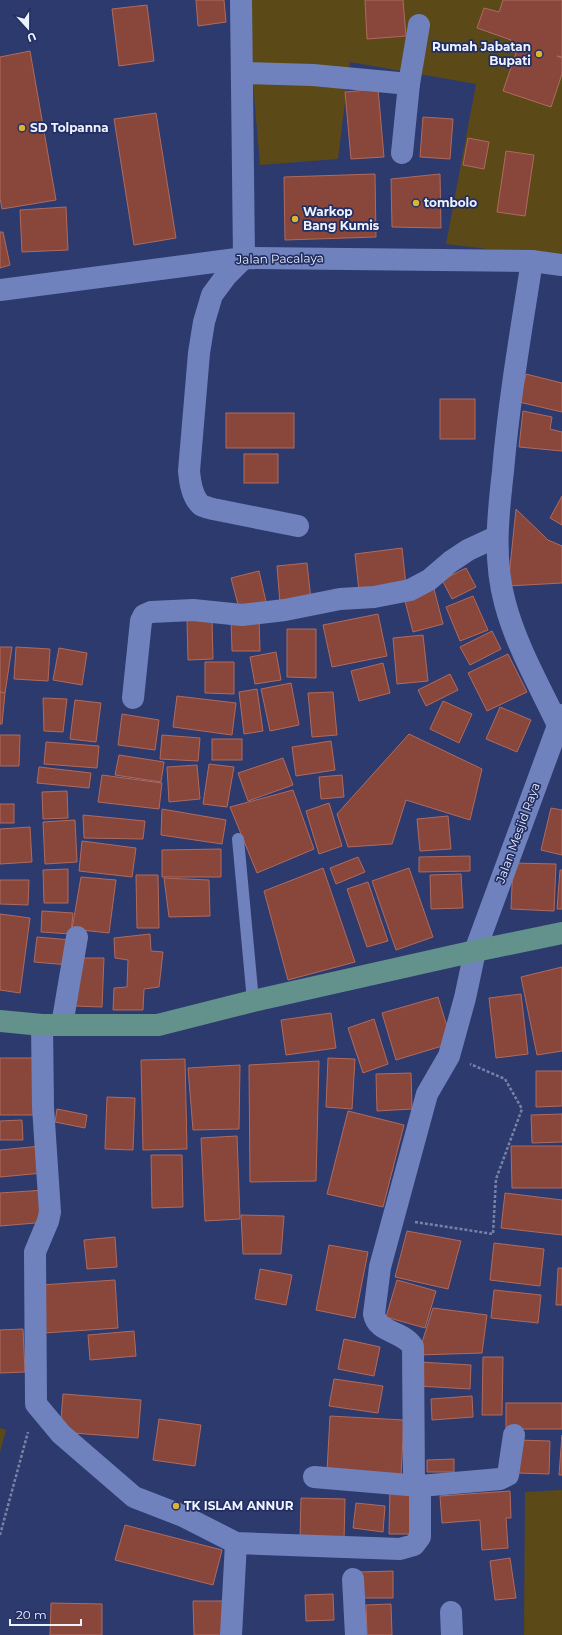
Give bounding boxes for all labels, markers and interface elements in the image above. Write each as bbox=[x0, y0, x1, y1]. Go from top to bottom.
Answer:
north arrow bbox=[8, 8, 48, 48]
text: U bbox=[25, 29, 38, 45]
place label: Rumah Jabatan Bupati bbox=[432, 39, 531, 68]
marker: Rumah Jabatan Bupati bbox=[534, 49, 544, 59]
place label: SD Tolpanna bbox=[30, 120, 109, 135]
marker: SD Tolpanna bbox=[17, 123, 27, 133]
place label: tombolo bbox=[424, 195, 477, 210]
marker: tombolo bbox=[411, 198, 421, 208]
place label: Warkop Bang Kumis bbox=[303, 204, 380, 233]
marker: Warkop Bang Kumis bbox=[290, 214, 300, 224]
street label: Jalan Pacalaya bbox=[235, 250, 324, 267]
street label: Jalan Mesjid Raya bbox=[492, 781, 543, 886]
place label: TK ISLAM ANNUR bbox=[184, 1498, 294, 1513]
marker: TK ISLAM ANNUR bbox=[171, 1501, 181, 1511]
scale bar bbox=[10, 1601, 81, 1627]
text: 20 m bbox=[16, 1607, 47, 1622]

